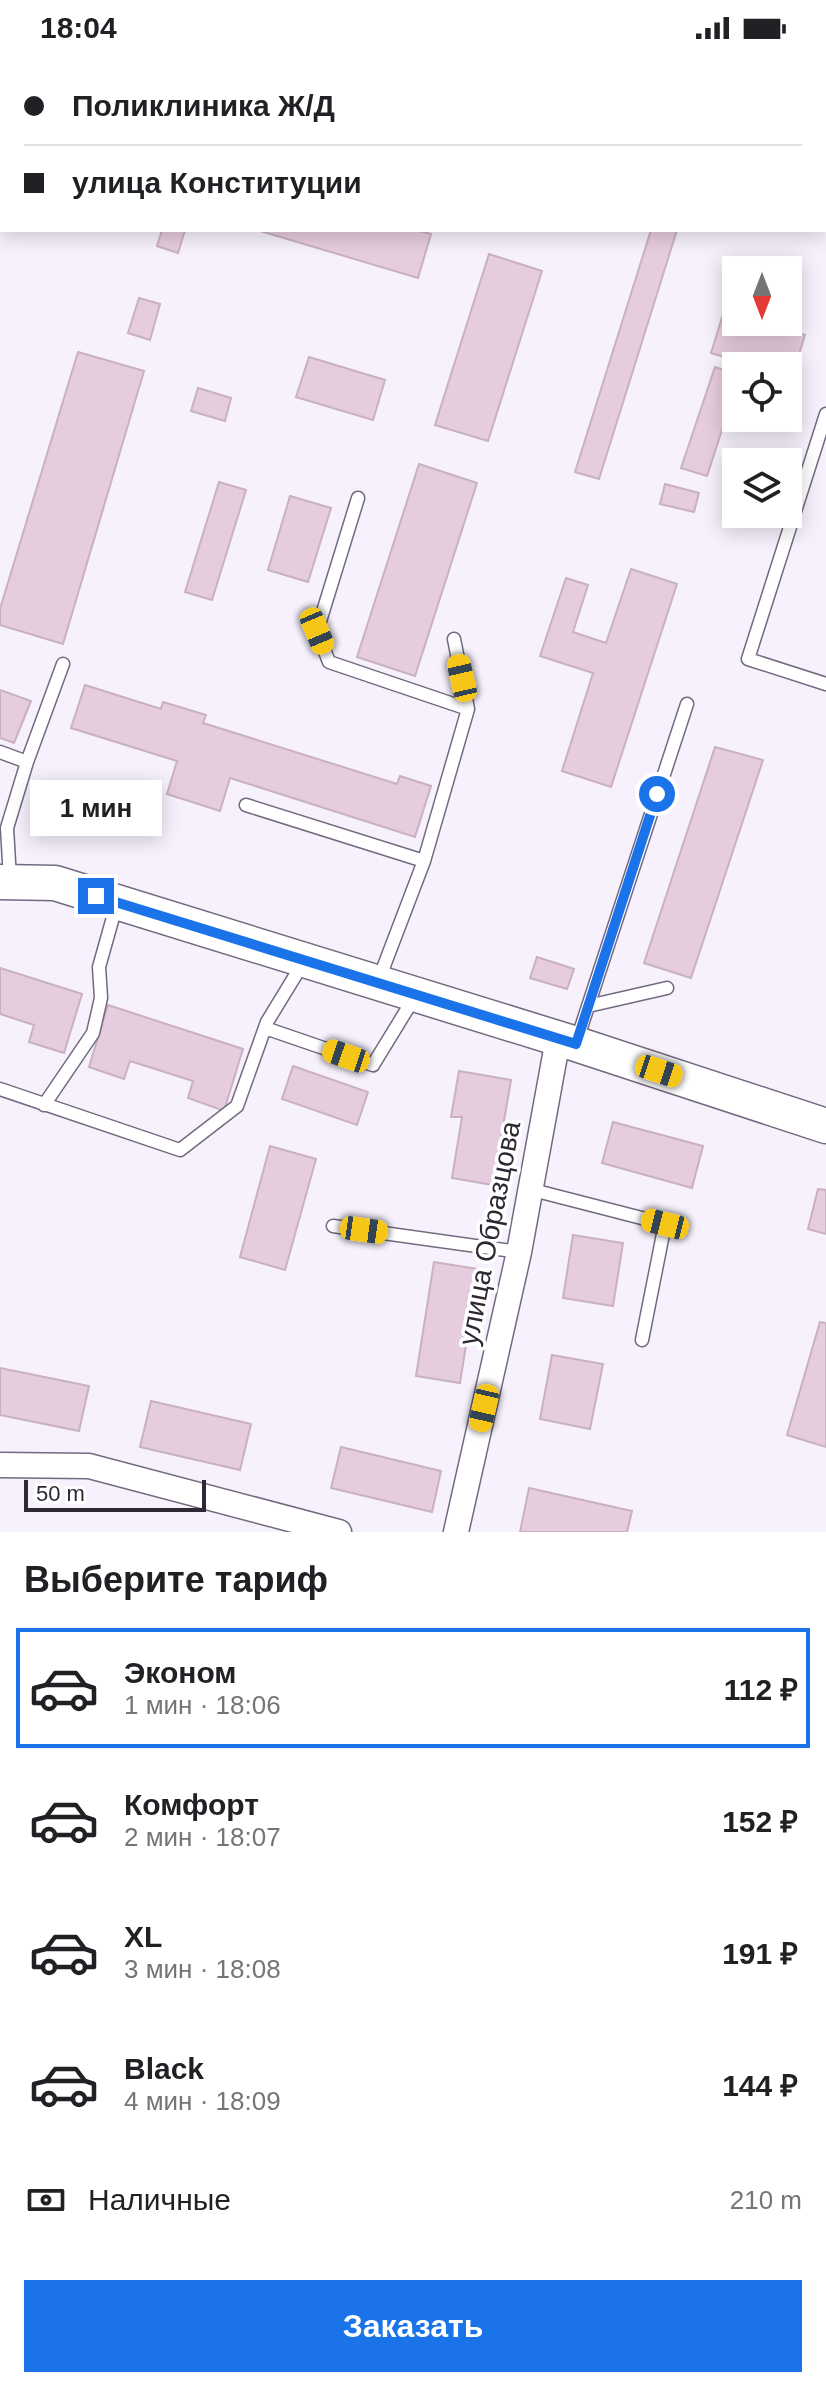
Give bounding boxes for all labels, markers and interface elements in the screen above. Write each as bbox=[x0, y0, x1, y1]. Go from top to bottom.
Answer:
text: 18:04 bbox=[40, 11, 117, 44]
text: Поликлиника Ж/Д bbox=[72, 89, 335, 122]
text: улица Конституции bbox=[72, 166, 362, 199]
north arrow bbox=[722, 256, 802, 336]
map controls bbox=[722, 256, 802, 528]
button: locate bbox=[722, 352, 802, 432]
button: layers bbox=[722, 448, 802, 528]
car bbox=[297, 604, 337, 658]
car bbox=[445, 652, 479, 704]
route start bbox=[639, 776, 675, 812]
callout: 1 мин bbox=[30, 780, 162, 836]
text: 1 мин bbox=[60, 793, 132, 823]
route end bbox=[78, 878, 114, 914]
car bbox=[319, 1037, 373, 1075]
car bbox=[632, 1052, 686, 1090]
street label: улица Образцова bbox=[453, 1118, 527, 1348]
car bbox=[639, 1207, 691, 1241]
car bbox=[339, 1215, 389, 1245]
car bbox=[467, 1382, 501, 1434]
scale bar bbox=[24, 1476, 206, 1512]
text: 50 m bbox=[36, 1481, 85, 1506]
text: Выберите тариф bbox=[24, 1559, 328, 1600]
icon: car bbox=[28, 1652, 100, 1724]
text: Эконом bbox=[124, 1656, 237, 1689]
text: 112 ₽ bbox=[724, 1673, 798, 1706]
text: 1 мин · 18:06 bbox=[124, 1690, 281, 1720]
icon: car bbox=[28, 1784, 100, 1856]
text: Комфорт bbox=[124, 1788, 259, 1821]
text: 152 ₽ bbox=[722, 1805, 798, 1838]
text: 2 мин · 18:07 bbox=[124, 1822, 281, 1852]
icon: car bbox=[28, 1916, 100, 1988]
text: XL bbox=[124, 1920, 162, 1953]
text: 191 ₽ bbox=[722, 1937, 798, 1970]
text: 3 мин · 18:08 bbox=[124, 1954, 281, 1984]
icon: car bbox=[28, 2048, 100, 2120]
text: Black bbox=[124, 2052, 204, 2085]
text: 144 ₽ bbox=[722, 2069, 798, 2102]
text: 4 мин · 18:09 bbox=[124, 2086, 281, 2116]
icon: cash bbox=[24, 2178, 68, 2222]
text: Наличные bbox=[88, 2183, 231, 2216]
text: 210 m bbox=[730, 2185, 802, 2215]
button: Заказать bbox=[24, 2280, 802, 2372]

